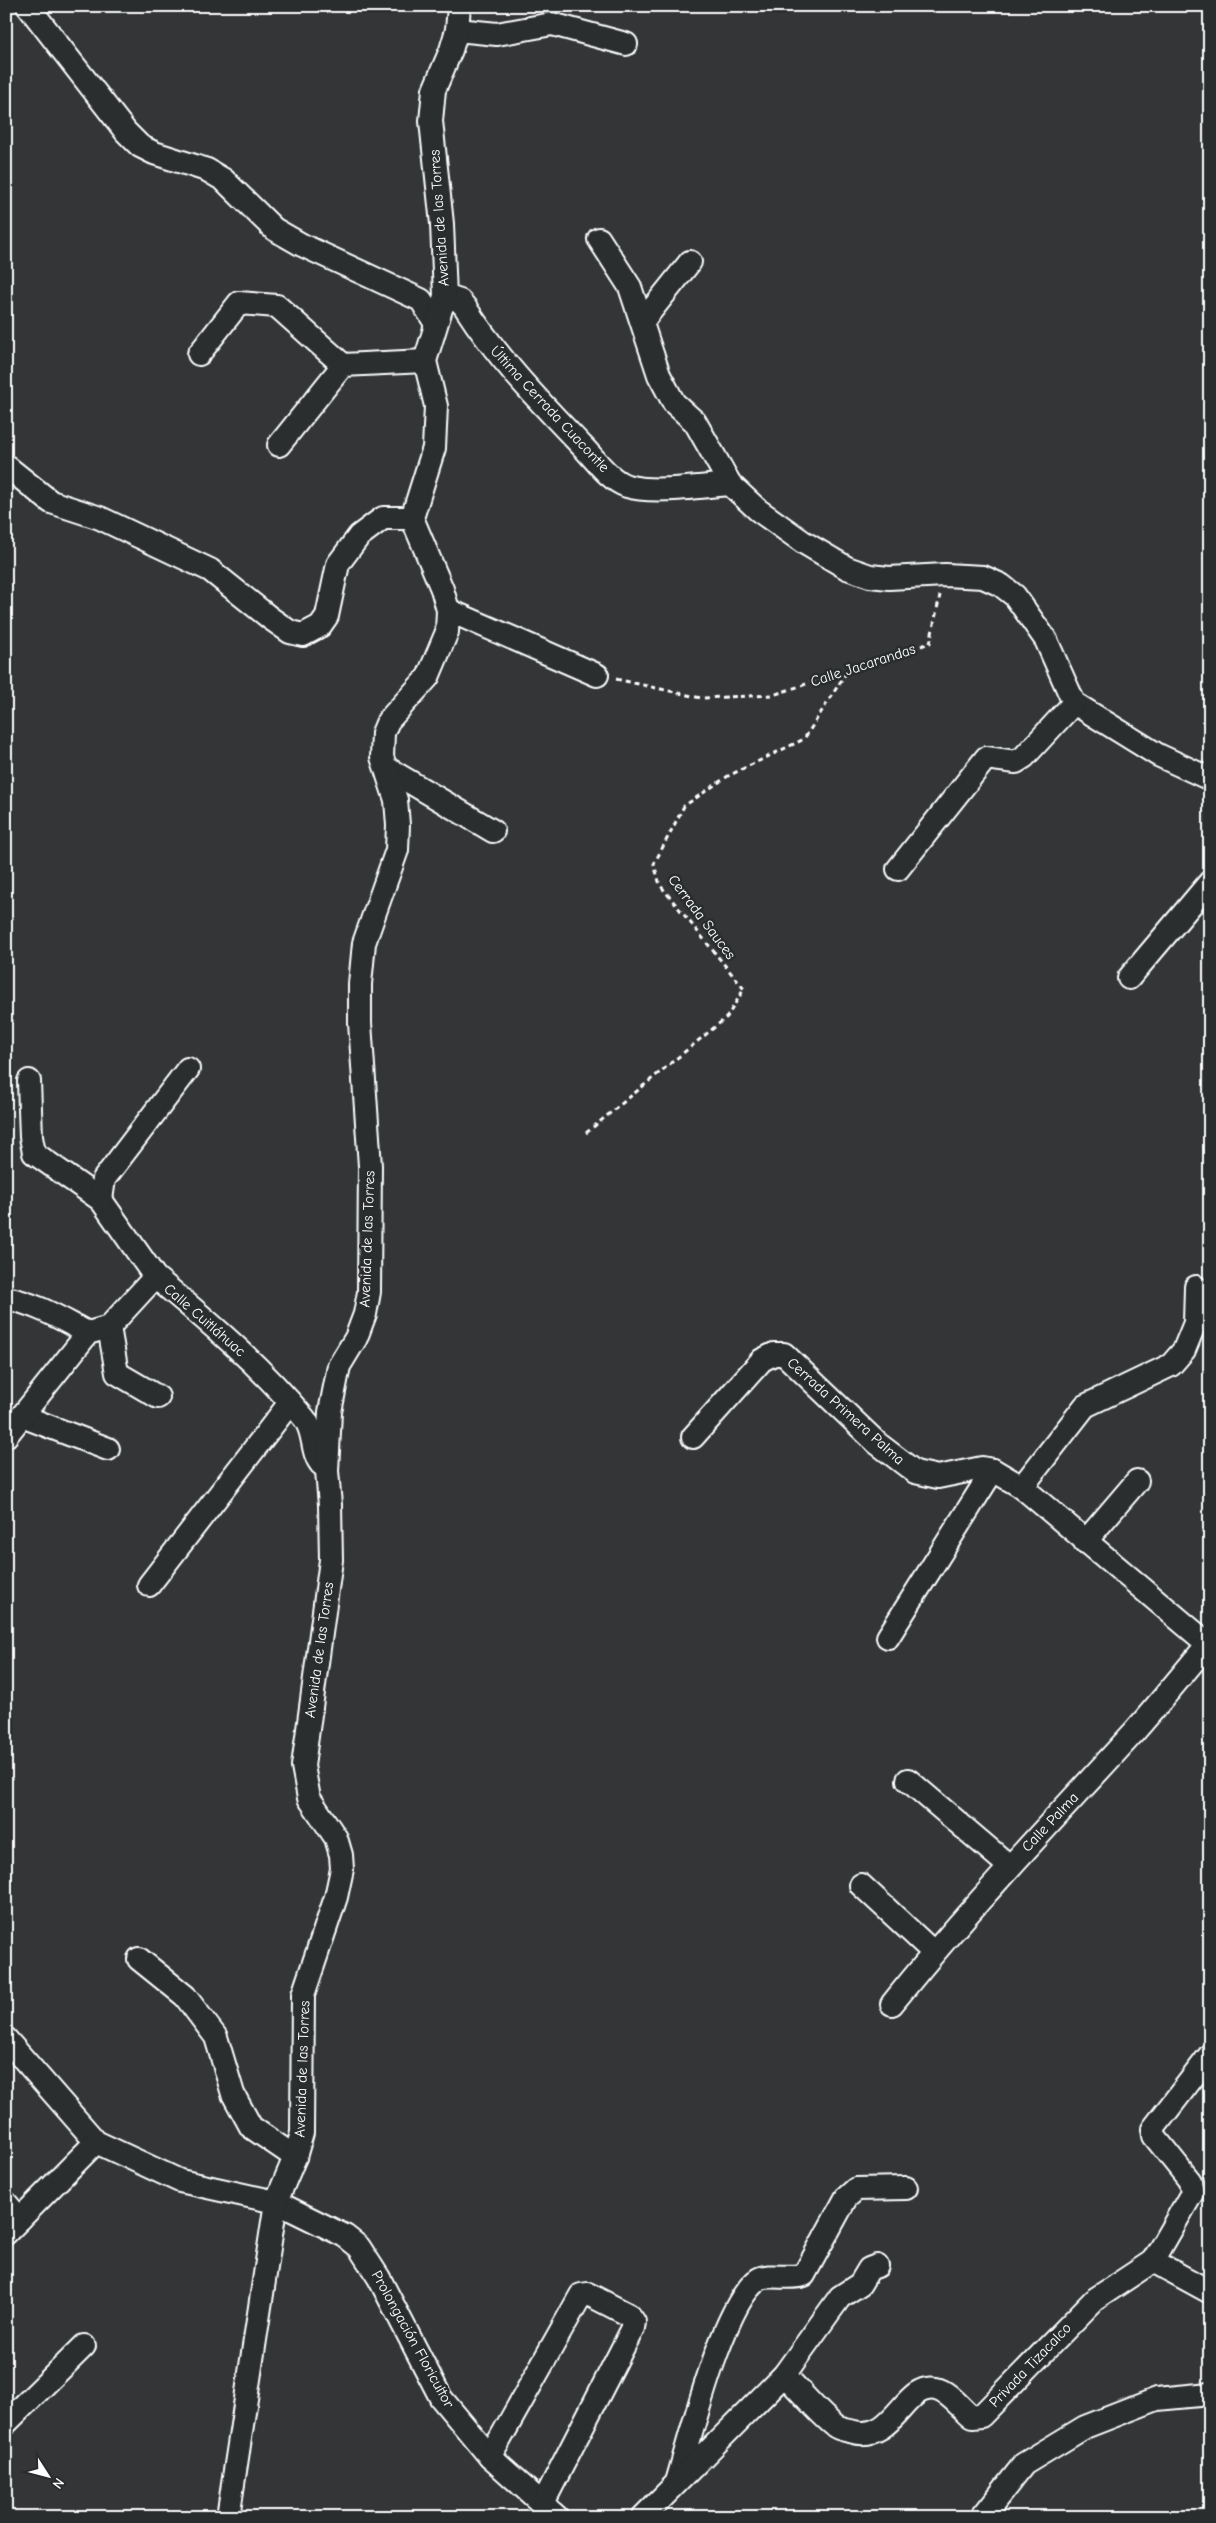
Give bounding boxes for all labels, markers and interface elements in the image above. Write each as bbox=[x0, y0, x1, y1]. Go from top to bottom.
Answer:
street label: Avenida de las Torres bbox=[425, 149, 453, 287]
street label: Última Cerrada Cuacontle bbox=[487, 341, 614, 476]
street label: Calle Jacarandas bbox=[808, 640, 918, 690]
street label: Cerrada Sauces bbox=[664, 871, 740, 963]
street label: Avenida de las Torres bbox=[356, 1170, 378, 1308]
street label: Calle Cuitláhuac bbox=[160, 1280, 250, 1360]
street label: Cerrada Primera Palma bbox=[784, 1354, 908, 1468]
street label: Avenida de las Torres bbox=[301, 1581, 337, 1719]
street label: Calle Palma bbox=[1018, 1788, 1082, 1856]
street label: Avenida de las Torres bbox=[291, 2000, 313, 2138]
street label: Prolongación Floricultor bbox=[368, 2267, 458, 2411]
street label: Privada Tizacalco bbox=[985, 2319, 1075, 2411]
north arrow bbox=[22, 2450, 72, 2500]
text: N bbox=[49, 2475, 68, 2492]

